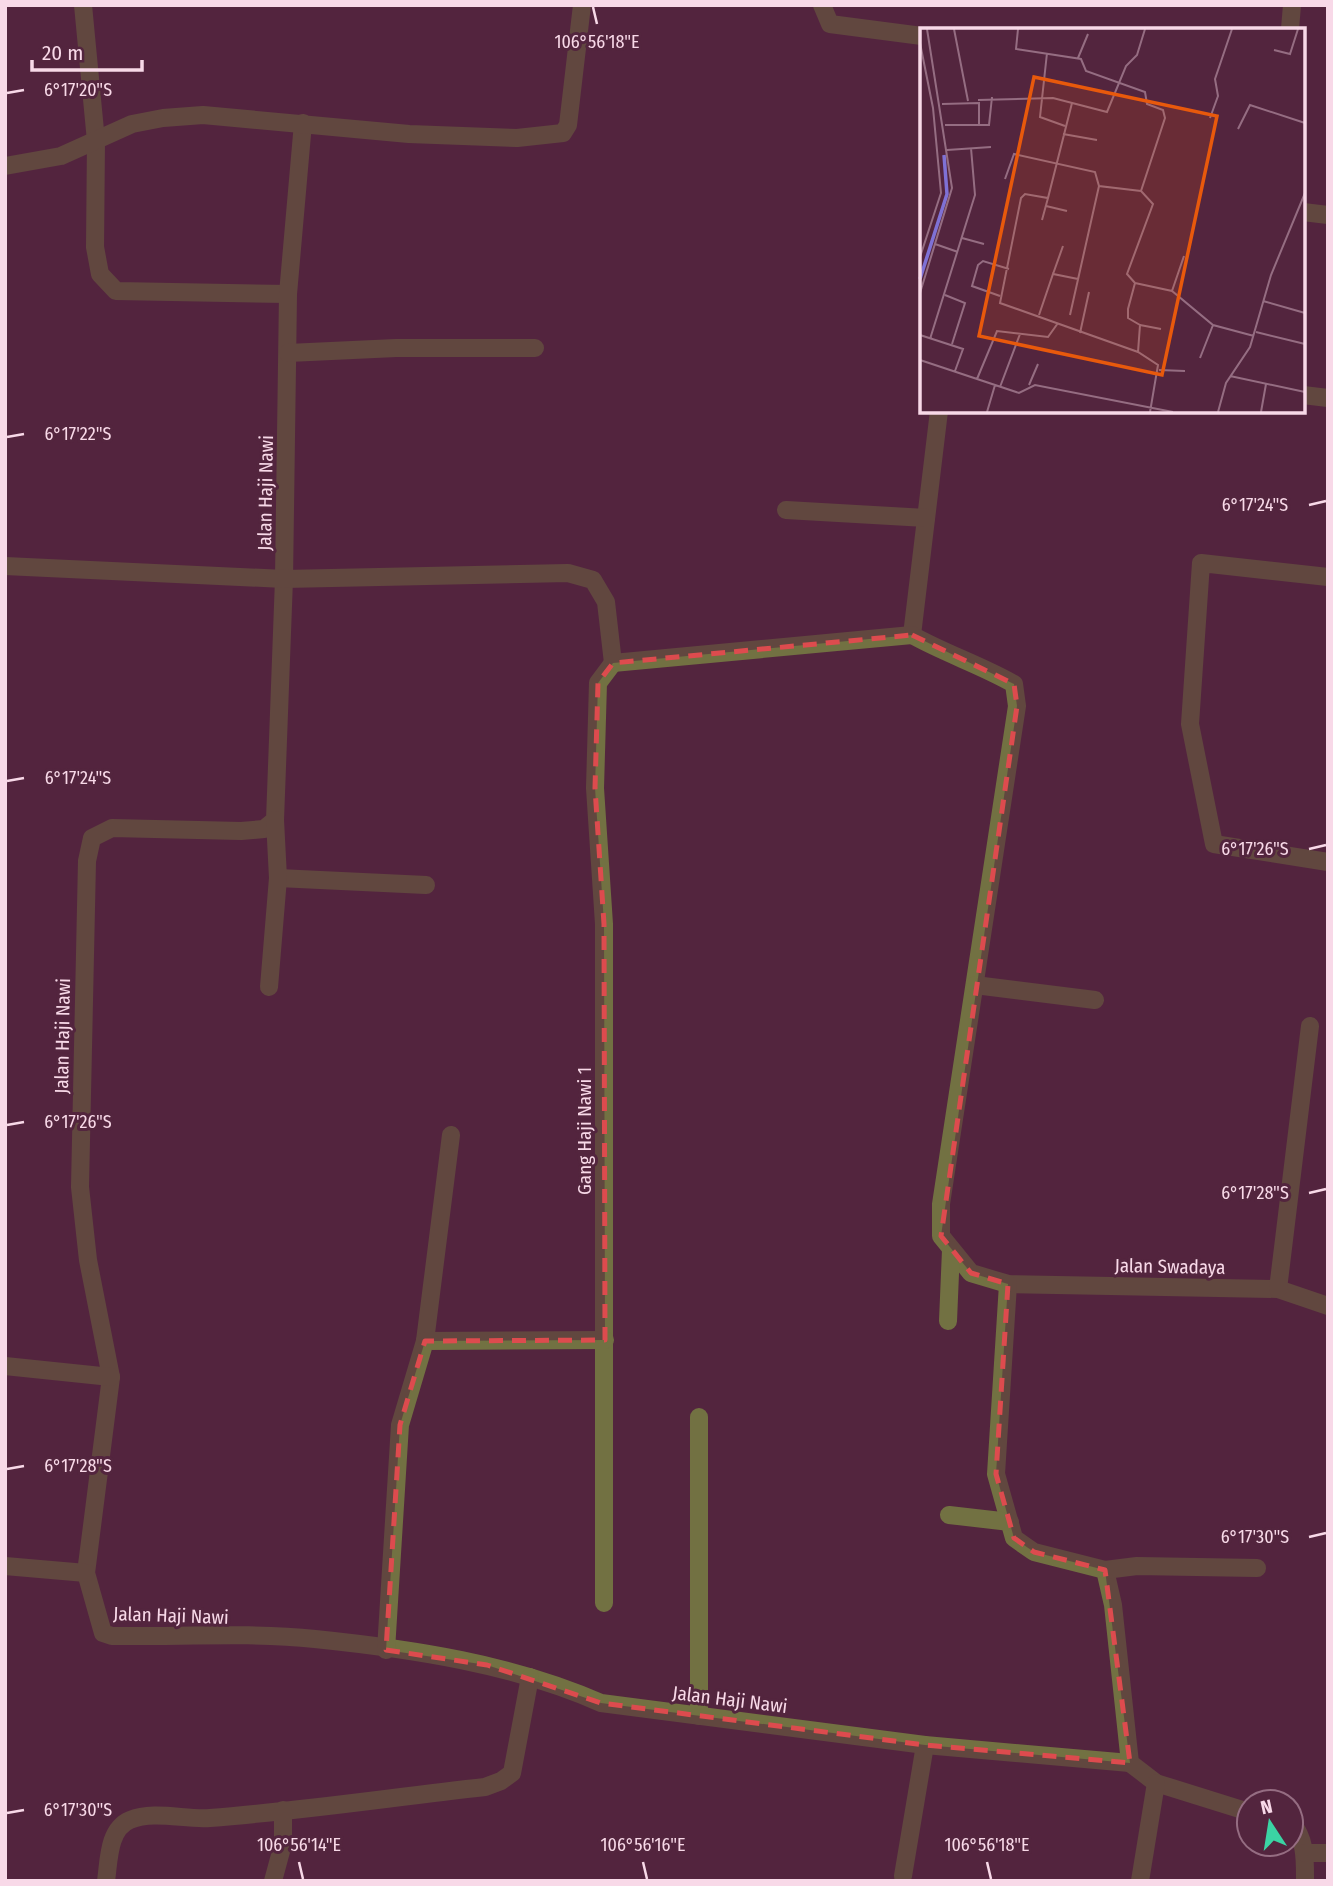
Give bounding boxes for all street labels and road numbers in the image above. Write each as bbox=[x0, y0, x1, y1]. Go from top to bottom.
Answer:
street label: Jalan Haji Nawi bbox=[253, 435, 278, 551]
street label: Jalan Haji Nawi bbox=[50, 978, 75, 1094]
street label: Gang Haji Nawi 1 bbox=[573, 1067, 596, 1195]
street label: Jalan Swadaya bbox=[1114, 1254, 1226, 1279]
street label: Jalan Haji Nawi bbox=[113, 1602, 229, 1629]
street label: Jalan Haji Nawi bbox=[671, 1681, 789, 1718]

